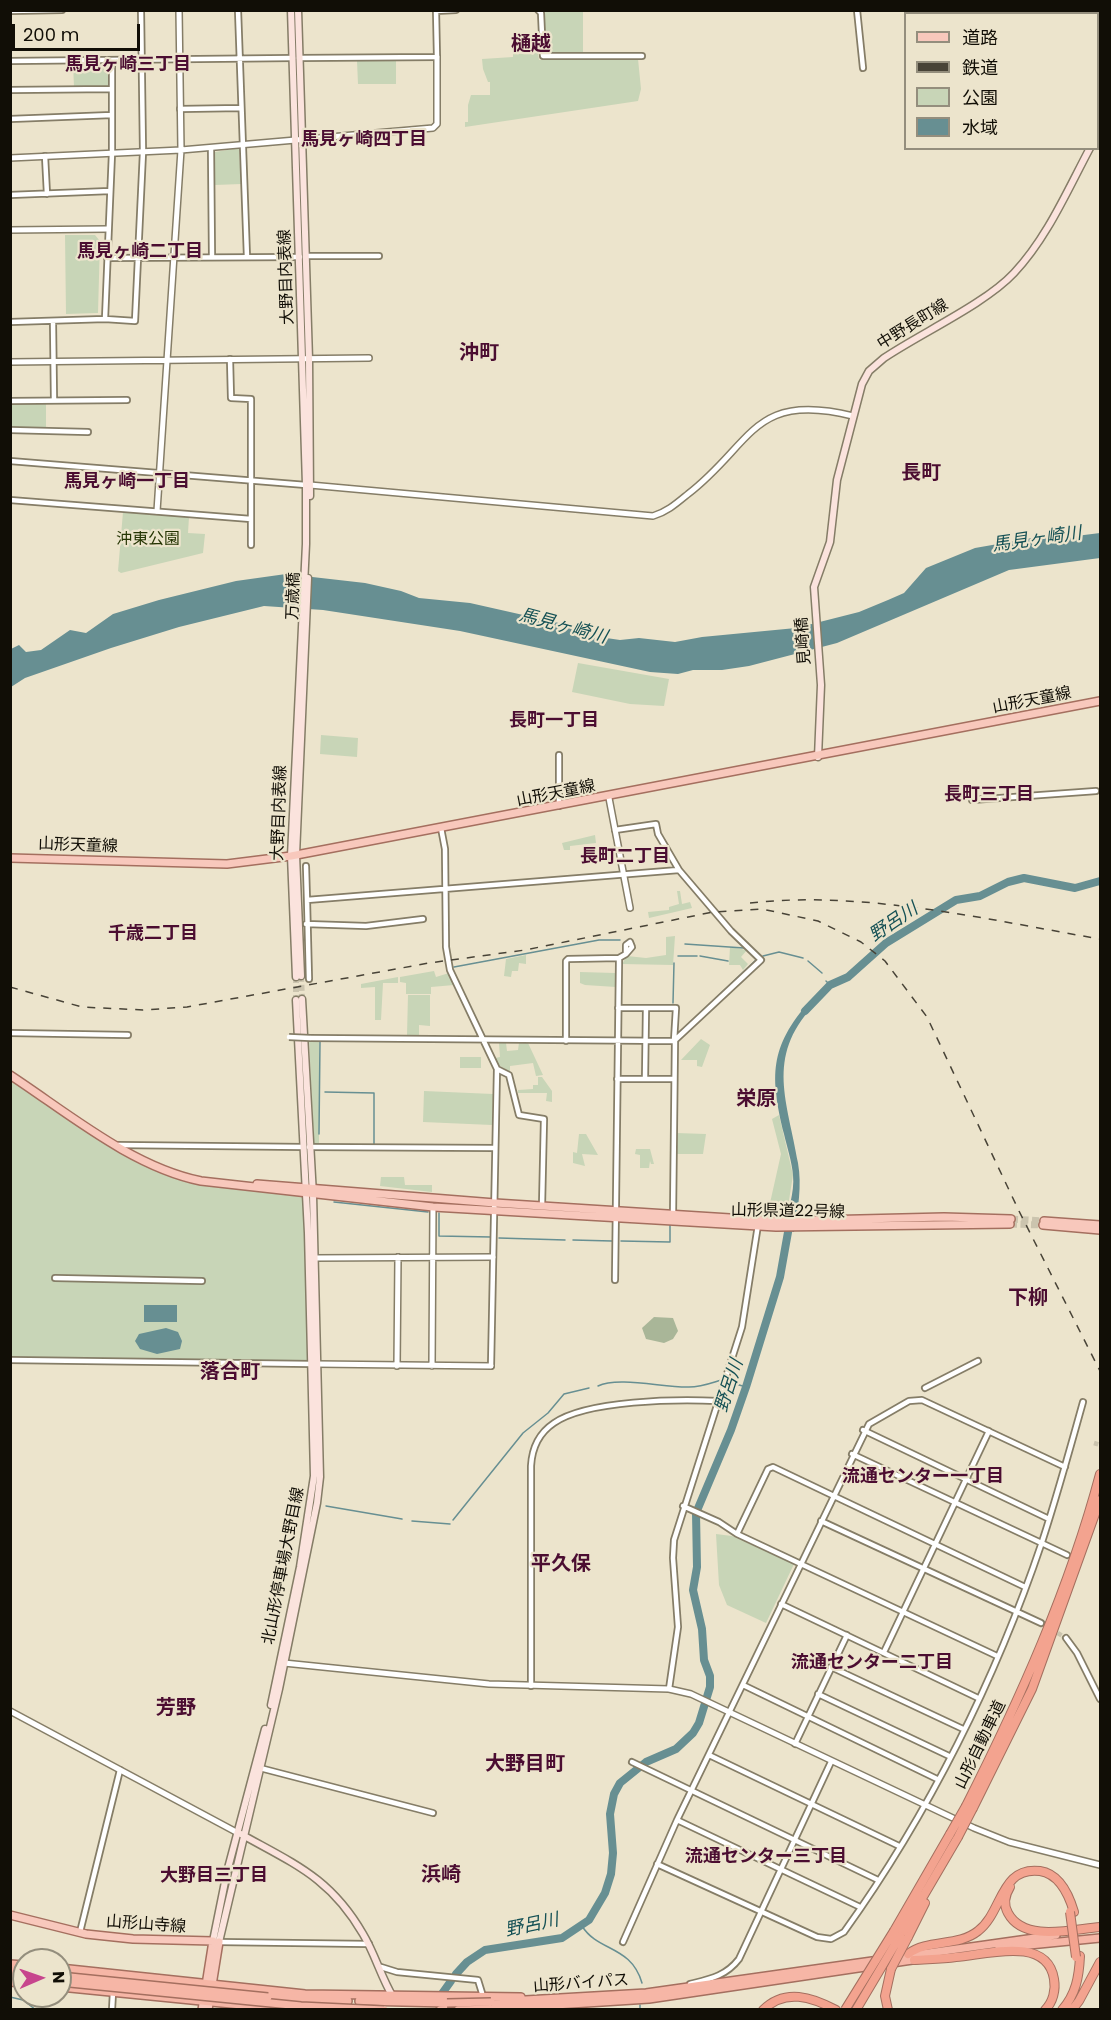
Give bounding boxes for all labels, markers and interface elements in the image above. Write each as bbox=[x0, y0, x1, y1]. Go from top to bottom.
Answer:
scale bar bbox=[15, 12, 142, 50]
legend bbox=[904, 12, 1099, 150]
text: 200 m bbox=[23, 22, 79, 47]
text: 道路 bbox=[962, 25, 998, 50]
district label: 樋越 bbox=[511, 33, 551, 57]
district label: 馬見ヶ崎三丁目 bbox=[65, 54, 191, 76]
text: 鉄道 bbox=[962, 55, 998, 80]
text: 公園 bbox=[962, 85, 998, 110]
text: 水域 bbox=[962, 115, 998, 140]
district label: 馬見ヶ崎四丁目 bbox=[301, 129, 427, 151]
street label: 大野目内表線 bbox=[276, 229, 298, 325]
district label: 馬見ヶ崎二丁目 bbox=[77, 241, 203, 263]
street label: 中野長町線 bbox=[874, 296, 952, 354]
district label: 沖町 bbox=[459, 342, 499, 366]
district label: 長町 bbox=[901, 462, 941, 486]
district label: 馬見ヶ崎一丁目 bbox=[64, 471, 190, 493]
water label: 馬見ヶ崎川 bbox=[991, 523, 1083, 557]
park label: 沖東公園 bbox=[116, 530, 180, 550]
street label: 万歳橋 bbox=[284, 572, 304, 620]
water label: 馬見ヶ崎川 bbox=[517, 605, 609, 649]
street label: 見崎橋 bbox=[793, 616, 815, 666]
street label: 山形天童線 bbox=[991, 684, 1073, 718]
district label: 長町一丁目 bbox=[509, 710, 599, 732]
street label: 大野目内表線 bbox=[269, 765, 291, 861]
street label: 山形天童線 bbox=[515, 777, 597, 811]
district label: 長町三丁目 bbox=[944, 784, 1034, 806]
street label: 山形天童線 bbox=[38, 835, 118, 857]
district label: 長町二丁目 bbox=[580, 846, 670, 868]
water label: 野呂川 bbox=[866, 899, 922, 947]
district label: 千歳二丁目 bbox=[108, 923, 198, 945]
district label: 栄原 bbox=[736, 1088, 776, 1112]
street label: 山形県道22号線 bbox=[731, 1201, 845, 1223]
district label: 下柳 bbox=[1008, 1287, 1048, 1311]
water label: 野呂川 bbox=[711, 1357, 749, 1415]
district label: 落合町 bbox=[200, 1361, 260, 1385]
district label: 流通センター一丁目 bbox=[842, 1466, 1004, 1488]
street label: 北山形停車場大野目線 bbox=[259, 1486, 309, 1646]
district label: 平久保 bbox=[531, 1553, 591, 1577]
district label: 流通センター二丁目 bbox=[791, 1652, 953, 1674]
district label: 芳野 bbox=[156, 1697, 196, 1721]
street label: 山形自動車道 bbox=[951, 1698, 1011, 1792]
district label: 大野目町 bbox=[485, 1753, 565, 1777]
district label: 流通センター三丁目 bbox=[685, 1846, 847, 1868]
district label: 浜崎 bbox=[421, 1864, 461, 1888]
district label: 大野目三丁目 bbox=[160, 1865, 268, 1887]
water label: 野呂川 bbox=[503, 1910, 561, 1942]
street label: 山形山寺線 bbox=[105, 1913, 187, 1937]
north arrow bbox=[12, 1948, 72, 2008]
text: N bbox=[47, 1971, 70, 1984]
street label: 山形バイパス bbox=[532, 1971, 630, 1997]

